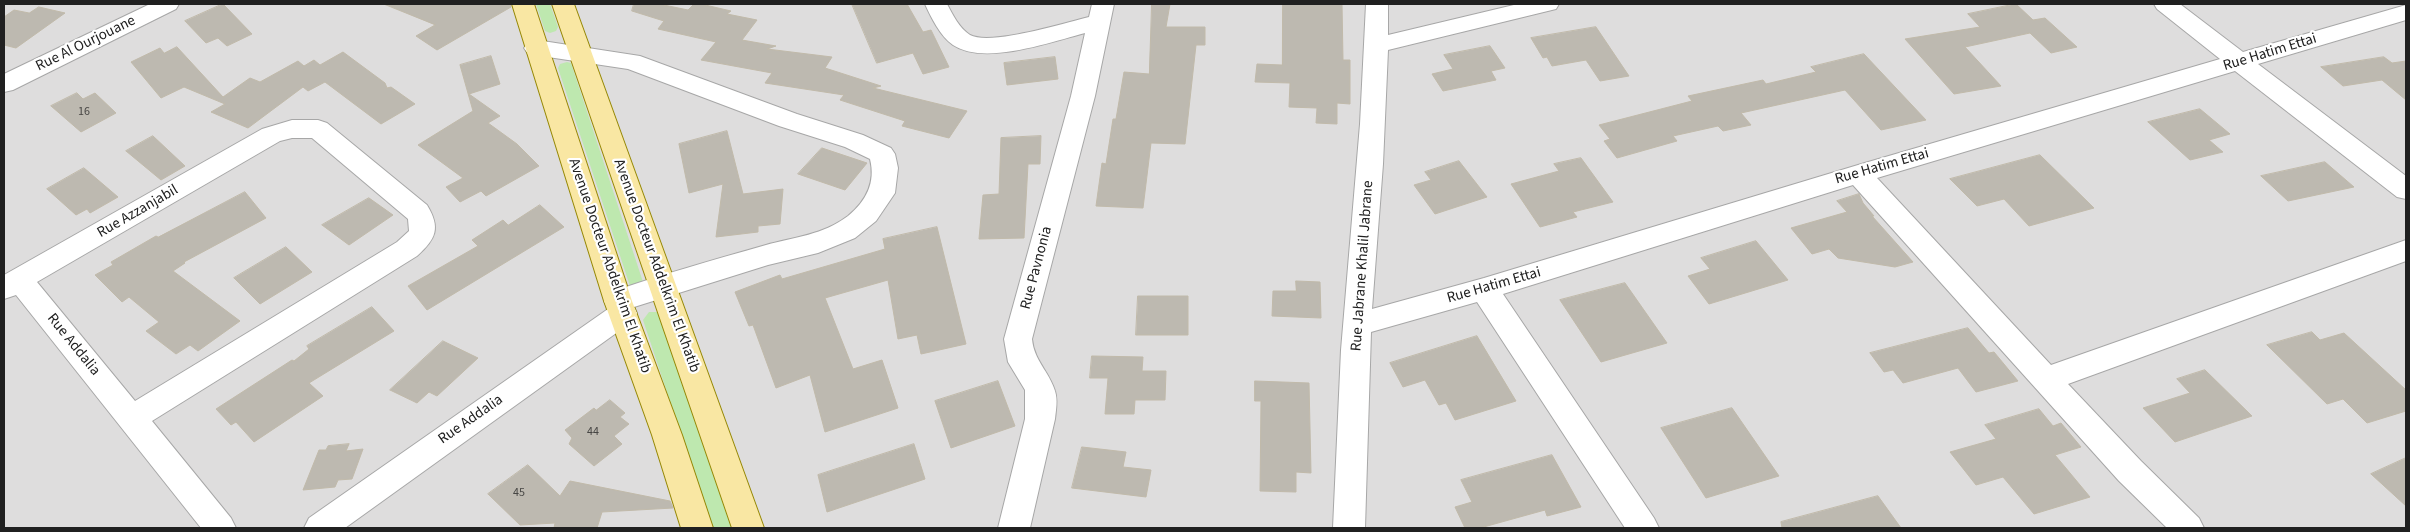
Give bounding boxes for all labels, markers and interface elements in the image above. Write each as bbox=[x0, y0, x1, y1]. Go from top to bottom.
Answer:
street label: Rue Al Ourjouane bbox=[33, 12, 139, 76]
street label: Rue Hatim Ettai bbox=[2221, 30, 2319, 76]
house number: 16 bbox=[78, 105, 90, 119]
street label: Rue Hatim Ettai bbox=[1833, 145, 1931, 189]
street label: Avenue Docteur Abdelkrim El Khatib bbox=[564, 156, 654, 376]
street label: Avenue Docteur Addelkrim El Khatib bbox=[609, 157, 703, 375]
street label: Rue Jabrane Khalil Jabrane bbox=[1348, 180, 1378, 352]
street label: Rue Azzanjabil bbox=[94, 182, 182, 242]
street label: Rue Pavnonia bbox=[1017, 224, 1057, 312]
street label: Rue Hatim Ettai bbox=[1445, 264, 1543, 308]
street label: Rue Addalia bbox=[43, 310, 103, 380]
street label: Rue Addalia bbox=[435, 391, 507, 449]
house number: 44 bbox=[587, 425, 599, 439]
house number: 45 bbox=[513, 486, 525, 500]

